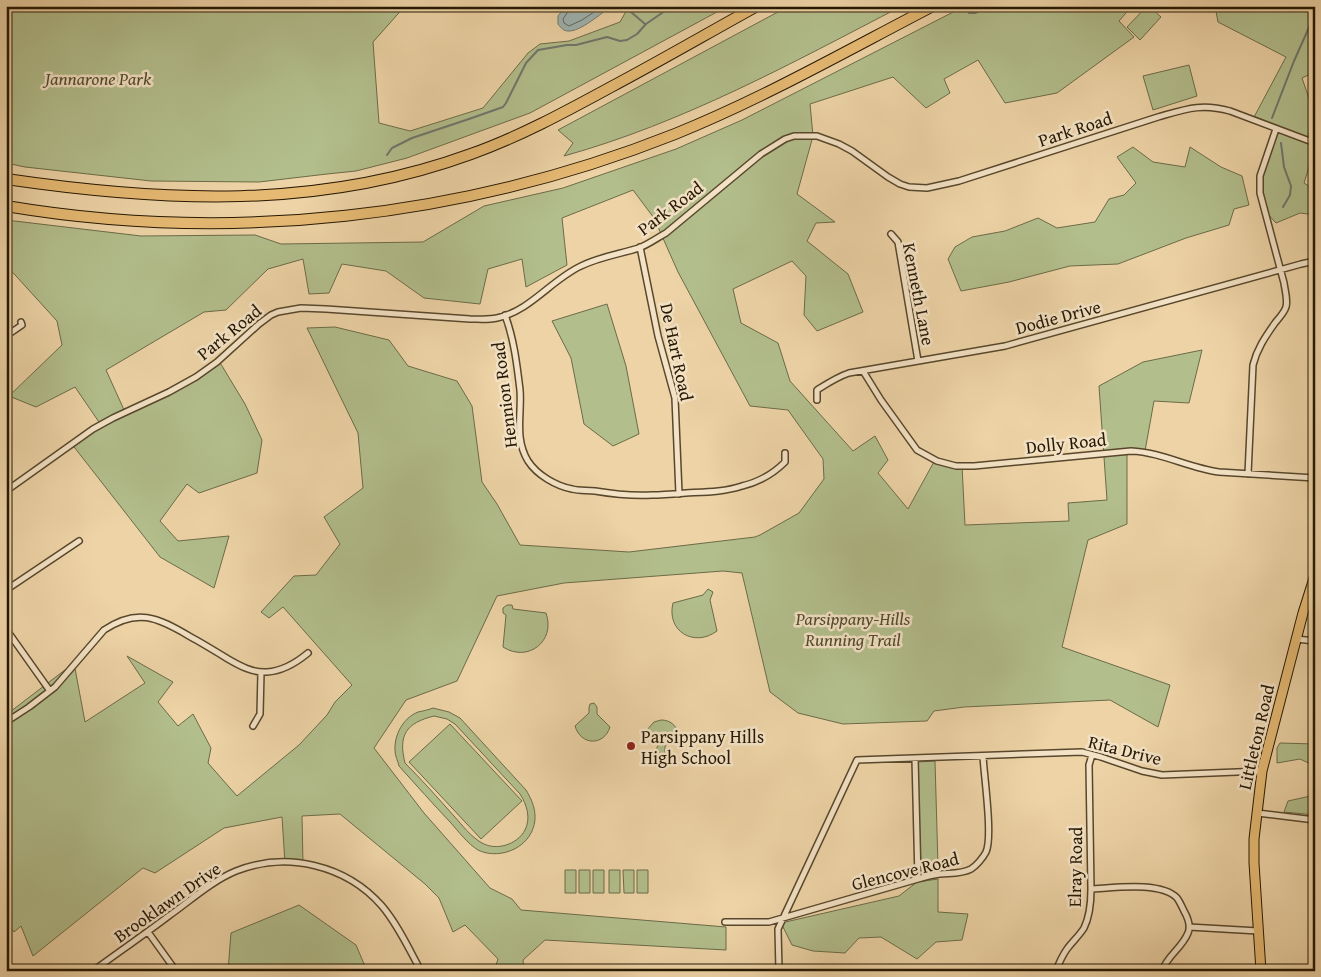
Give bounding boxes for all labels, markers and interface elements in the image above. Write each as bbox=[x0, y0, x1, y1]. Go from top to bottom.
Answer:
park label: Jannarone Park bbox=[42, 65, 152, 92]
street label: Park Road bbox=[1035, 104, 1116, 154]
street label: Park Road bbox=[631, 174, 709, 242]
street label: Kenneth Lane bbox=[896, 240, 942, 348]
street label: Dodie Drive bbox=[1012, 293, 1104, 341]
street label: Park Road bbox=[191, 297, 267, 367]
street label: De Hart Road bbox=[653, 301, 701, 404]
street label: Hennion Road bbox=[484, 340, 524, 450]
street label: Dolly Road bbox=[1024, 425, 1108, 461]
park label: Parsippany-Hills Running Trail bbox=[795, 605, 911, 653]
street label: Littleton Road bbox=[1231, 681, 1281, 792]
place label: Parsippany Hills High School bbox=[641, 723, 764, 771]
street label: Rita Drive bbox=[1086, 728, 1164, 772]
marker: Parsippany Hills High School bbox=[625, 740, 637, 752]
street label: Elray Road bbox=[1061, 826, 1089, 907]
street label: Glencove Road bbox=[849, 845, 962, 897]
street label: Brooklawn Drive bbox=[108, 855, 226, 949]

